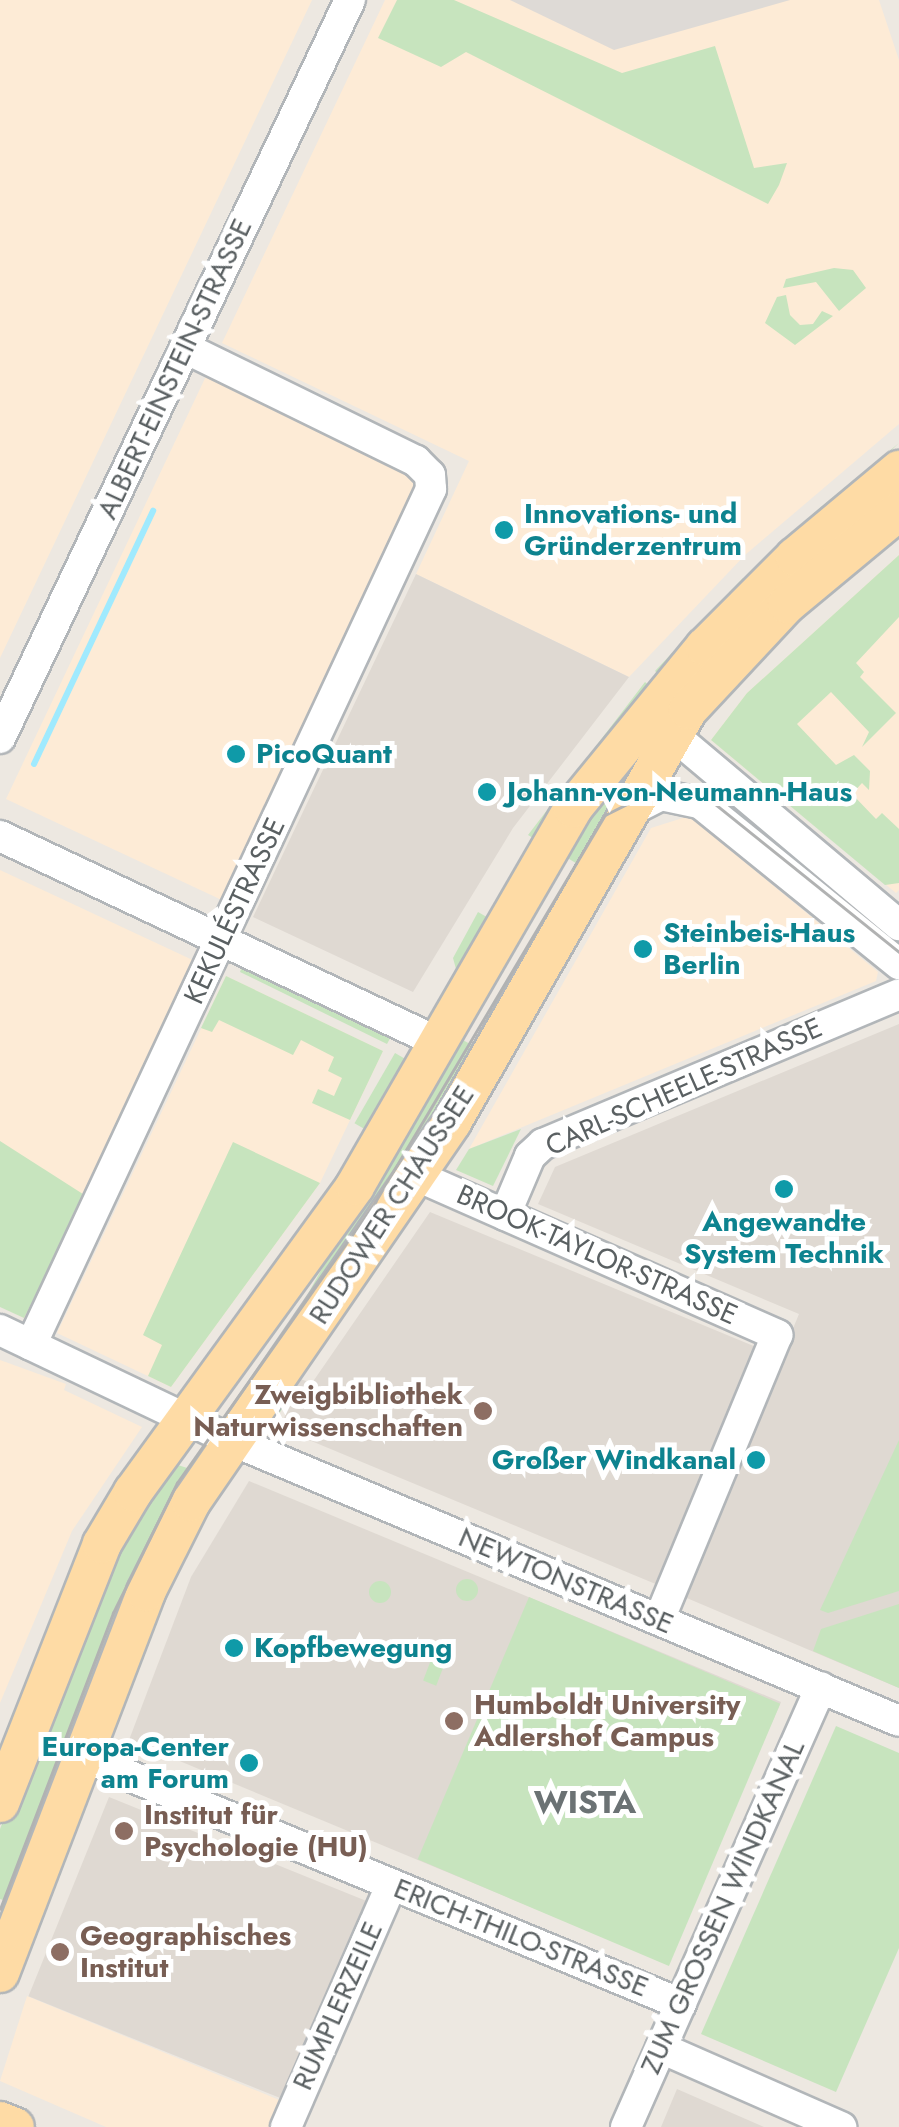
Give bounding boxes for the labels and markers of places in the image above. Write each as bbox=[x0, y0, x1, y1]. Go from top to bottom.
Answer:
place label: Innovations- und Gründerzentrum bbox=[524, 497, 742, 563]
marker: Innovations- und Gründerzentrum bbox=[493, 519, 515, 541]
place label: PicoQuant bbox=[256, 737, 392, 771]
marker: PicoQuant bbox=[225, 743, 247, 765]
place label: Johann-von-Neumann-Haus bbox=[507, 775, 852, 809]
marker: Johann-von-Neumann-Haus bbox=[476, 781, 498, 803]
place label: Steinbeis-Haus Berlin bbox=[663, 916, 855, 982]
marker: Steinbeis-Haus Berlin bbox=[632, 938, 654, 960]
marker: Angewandte System Technik bbox=[773, 1178, 795, 1200]
place label: Angewandte System Technik bbox=[684, 1205, 884, 1271]
place label: Zweigbibliothek Naturwissenschaften bbox=[193, 1378, 463, 1444]
marker: Zweigbibliothek Naturwissenschaften bbox=[472, 1400, 494, 1422]
place label: Großer Windkanal bbox=[492, 1443, 736, 1477]
marker: Großer Windkanal bbox=[745, 1449, 767, 1471]
place label: Kopfbewegung bbox=[254, 1631, 452, 1665]
marker: Kopfbewegung bbox=[223, 1637, 245, 1659]
place label: Humboldt University Adlershof Campus bbox=[474, 1688, 740, 1754]
marker: Humboldt University Adlershof Campus bbox=[443, 1710, 465, 1732]
place label: Europa-Center am Forum bbox=[42, 1730, 229, 1796]
marker: Europa-Center am Forum bbox=[238, 1752, 260, 1774]
place label: Institut für Psychologie (HU) bbox=[144, 1798, 368, 1864]
marker: Institut für Psychologie (HU) bbox=[113, 1820, 135, 1842]
place label: Geographisches Institut bbox=[80, 1919, 291, 1985]
marker: Geographisches Institut bbox=[49, 1941, 71, 1963]

